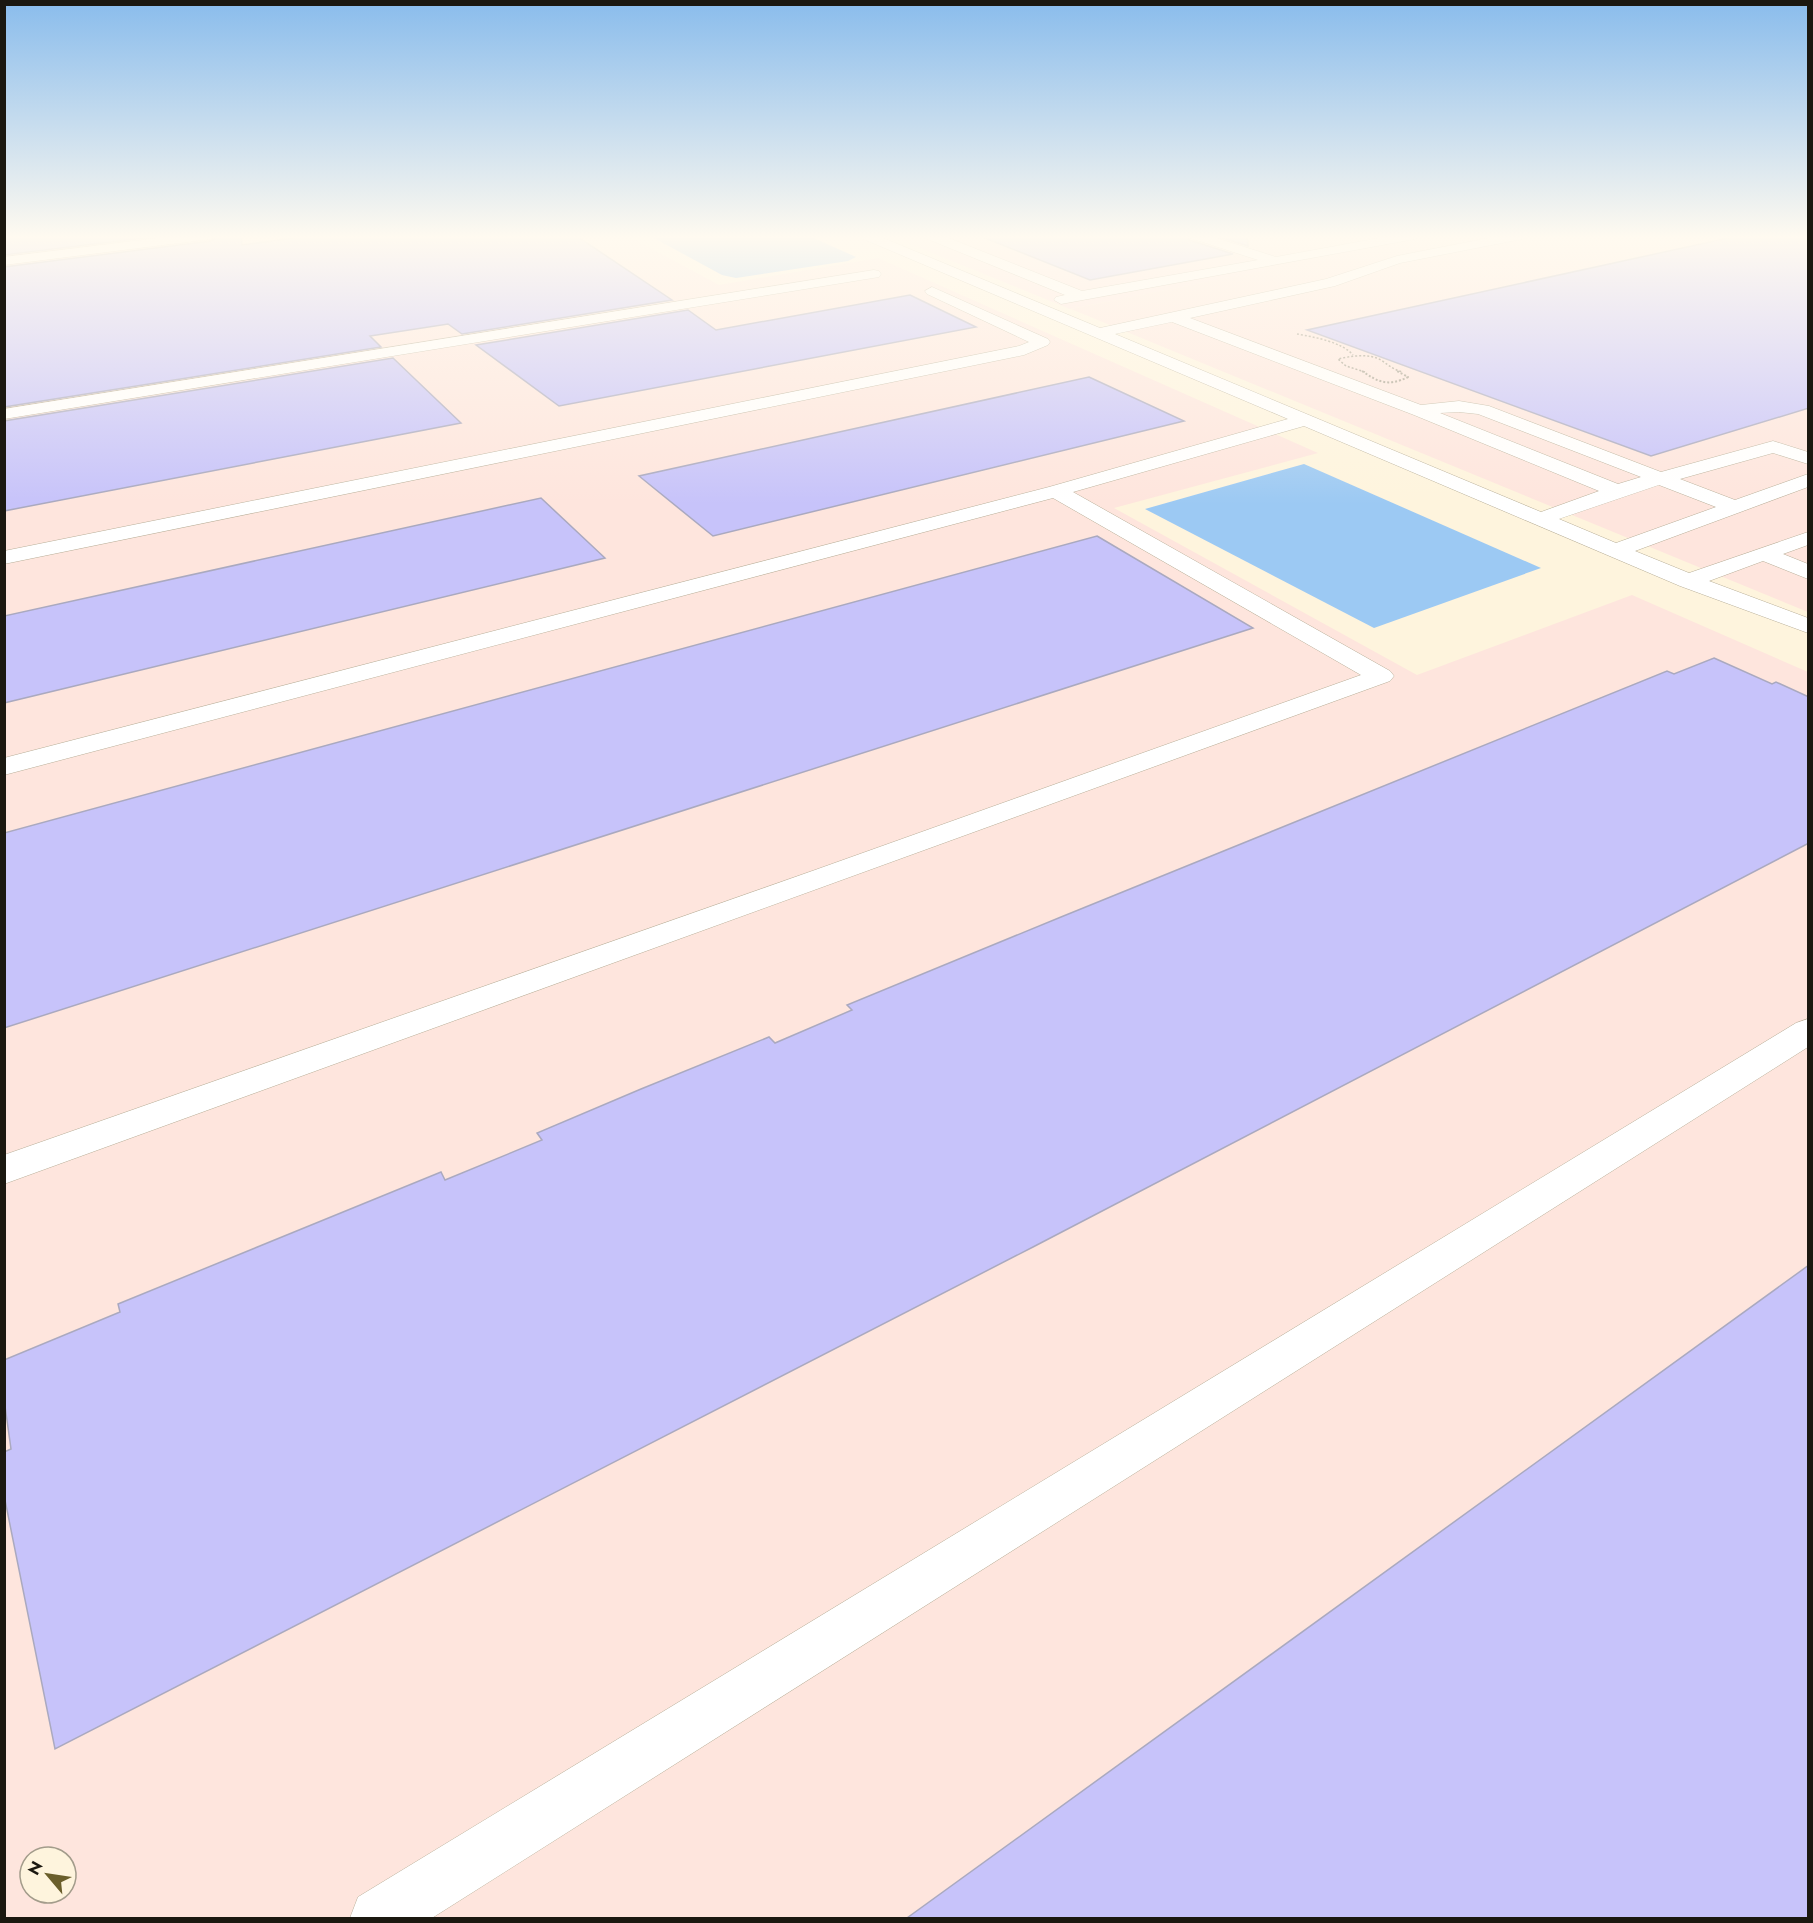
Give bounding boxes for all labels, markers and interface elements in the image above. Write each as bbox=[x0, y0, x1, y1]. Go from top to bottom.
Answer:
north arrow bbox=[18, 1845, 78, 1905]
text: N bbox=[22, 1857, 48, 1879]

